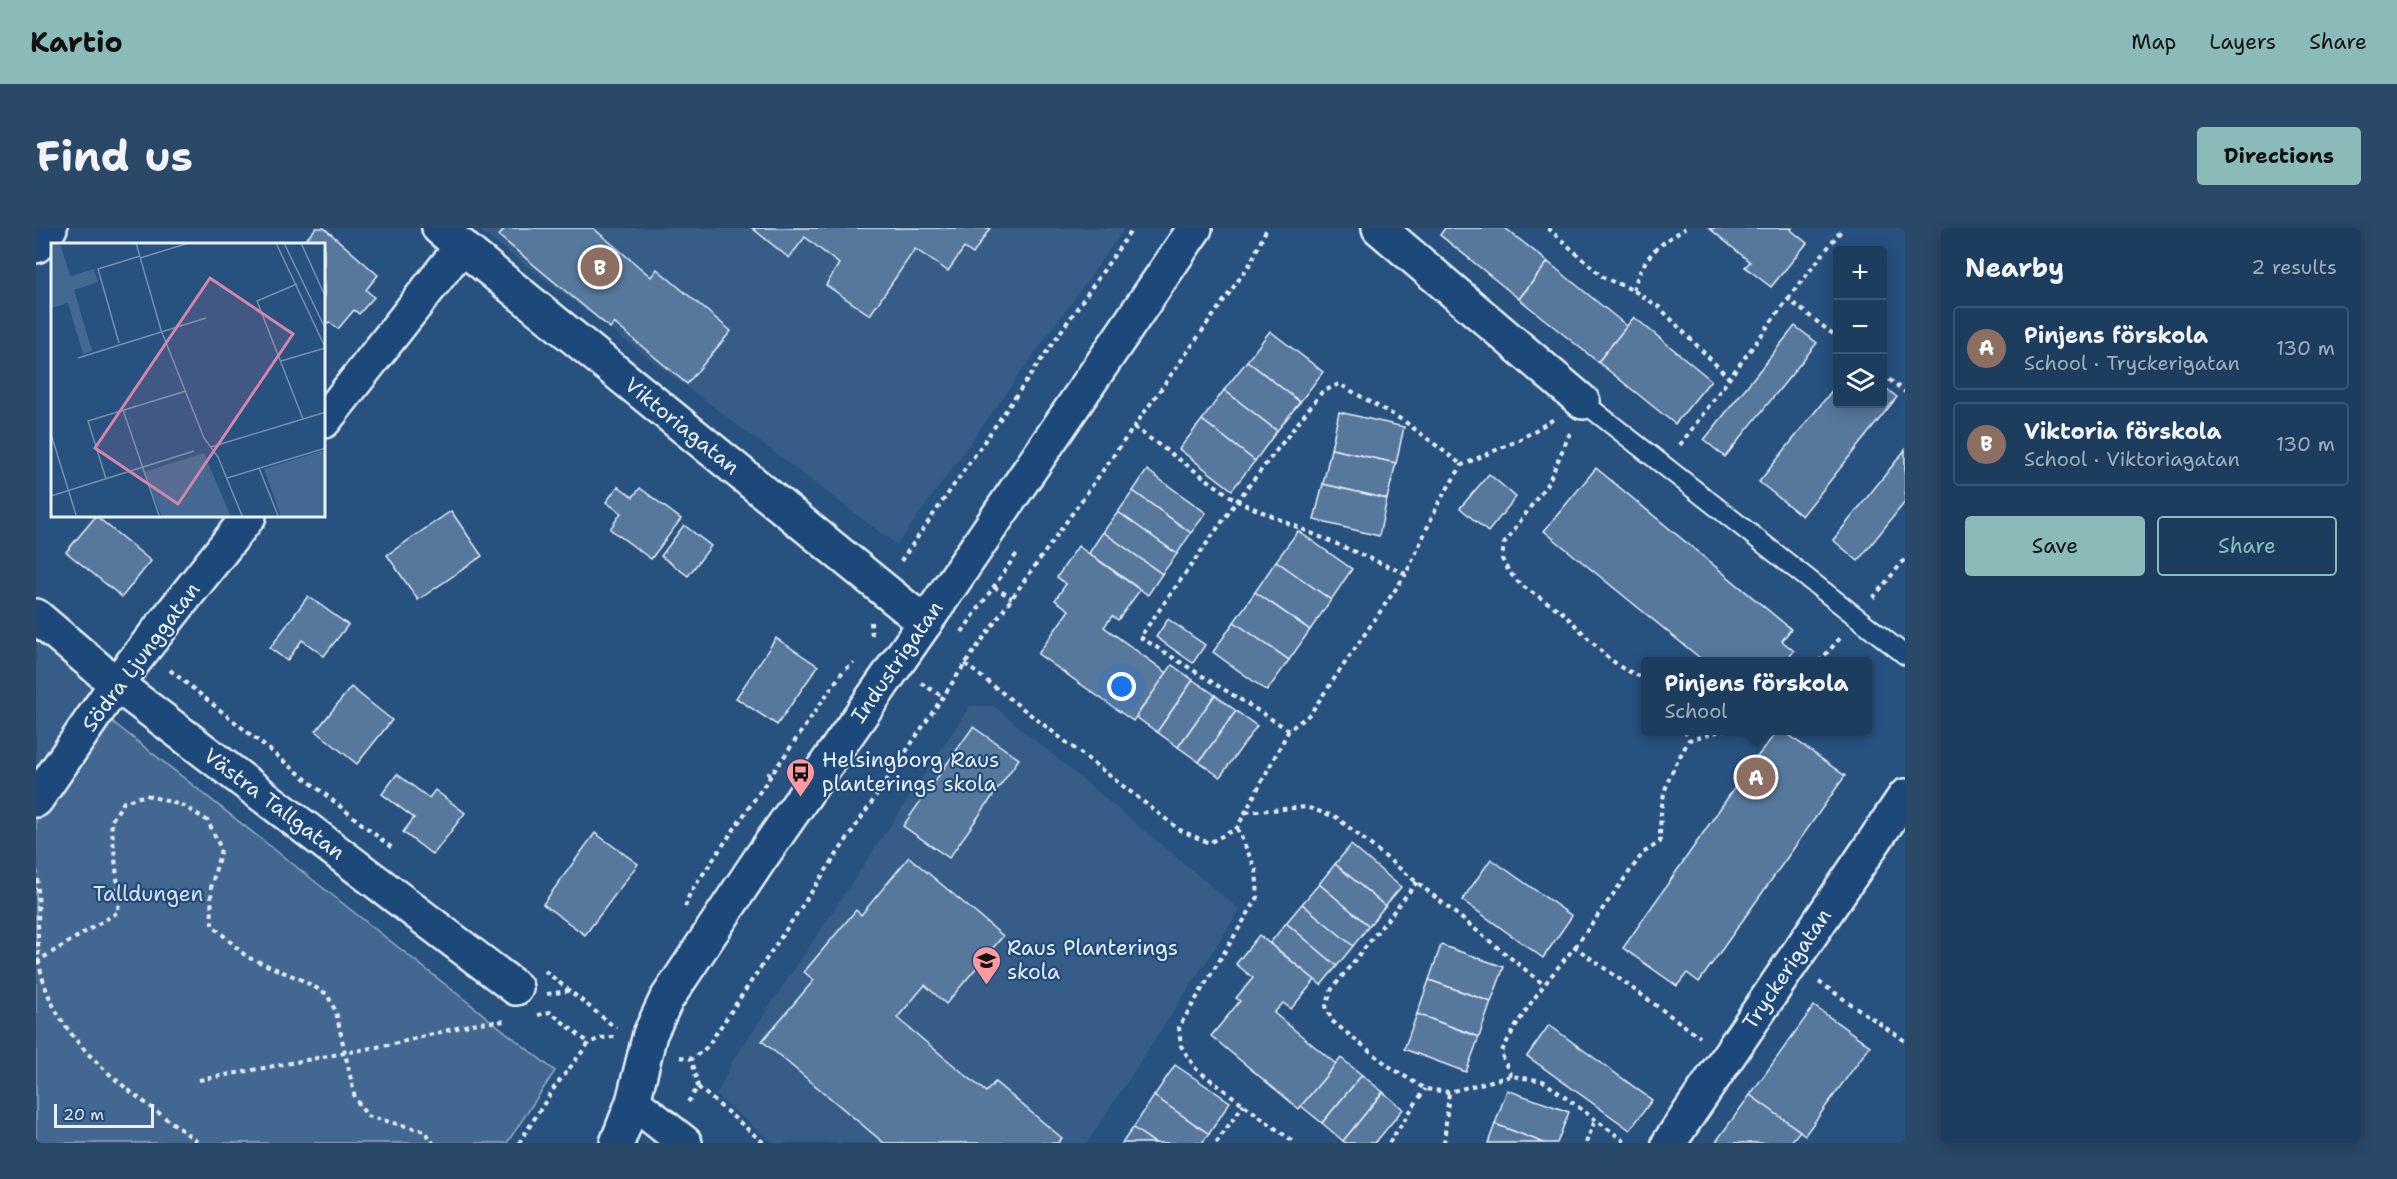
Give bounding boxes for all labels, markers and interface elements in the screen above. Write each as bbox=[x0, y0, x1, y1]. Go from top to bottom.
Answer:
text: Kartio bbox=[30, 23, 123, 61]
text: Map bbox=[2131, 28, 2176, 56]
text: Layers bbox=[2209, 28, 2276, 56]
text: Share bbox=[2309, 28, 2367, 56]
button: Directions bbox=[2197, 127, 2361, 185]
text: Find us bbox=[36, 128, 193, 184]
inset map bbox=[51, 243, 326, 518]
pin: B bbox=[580, 244, 620, 290]
map controls bbox=[1833, 246, 1887, 408]
button: + bbox=[1833, 246, 1887, 300]
text: Nearby bbox=[1965, 250, 2064, 285]
text: 2 results bbox=[2251, 254, 2337, 280]
button: − bbox=[1833, 300, 1887, 354]
text: Pinjens förskola bbox=[2024, 321, 2208, 350]
text: A bbox=[1979, 335, 1994, 361]
text: 130 m bbox=[2276, 335, 2335, 361]
text: School · Tryckerigatan bbox=[2024, 350, 2240, 376]
button: layers bbox=[1833, 354, 1887, 408]
street label: Viktoriagatan bbox=[619, 371, 745, 481]
text: Viktoria förskola bbox=[2024, 417, 2221, 446]
text: B bbox=[1980, 431, 1993, 457]
text: 130 m bbox=[2276, 431, 2335, 457]
text: School · Viktoriagatan bbox=[2024, 446, 2240, 472]
button: Save bbox=[1965, 516, 2145, 576]
button: Share bbox=[2157, 516, 2337, 576]
street label: Södra Ljunggatan bbox=[76, 577, 206, 737]
street label: Industrigatan bbox=[845, 595, 949, 728]
popup bbox=[1641, 657, 1872, 735]
text: Pinjens förskola bbox=[1664, 669, 1849, 698]
your location bbox=[1107, 672, 1136, 701]
text: School bbox=[1664, 698, 1727, 724]
street label: Västra Tallgatan bbox=[198, 742, 350, 866]
place label: Helsingborg Raus planterings skola bbox=[822, 746, 999, 798]
pin: A bbox=[1736, 754, 1776, 800]
bus stop icon: Helsingborg Raus planterings skola bbox=[785, 756, 817, 798]
park label: Talldungen bbox=[93, 880, 203, 908]
street label: Tryckerigatan bbox=[1736, 903, 1838, 1035]
place label: Raus Planterings skola bbox=[1007, 934, 1178, 986]
school or university icon: Raus Planterings skola bbox=[970, 944, 1002, 986]
scale bar bbox=[54, 1101, 154, 1128]
text: 20 m bbox=[63, 1104, 104, 1125]

